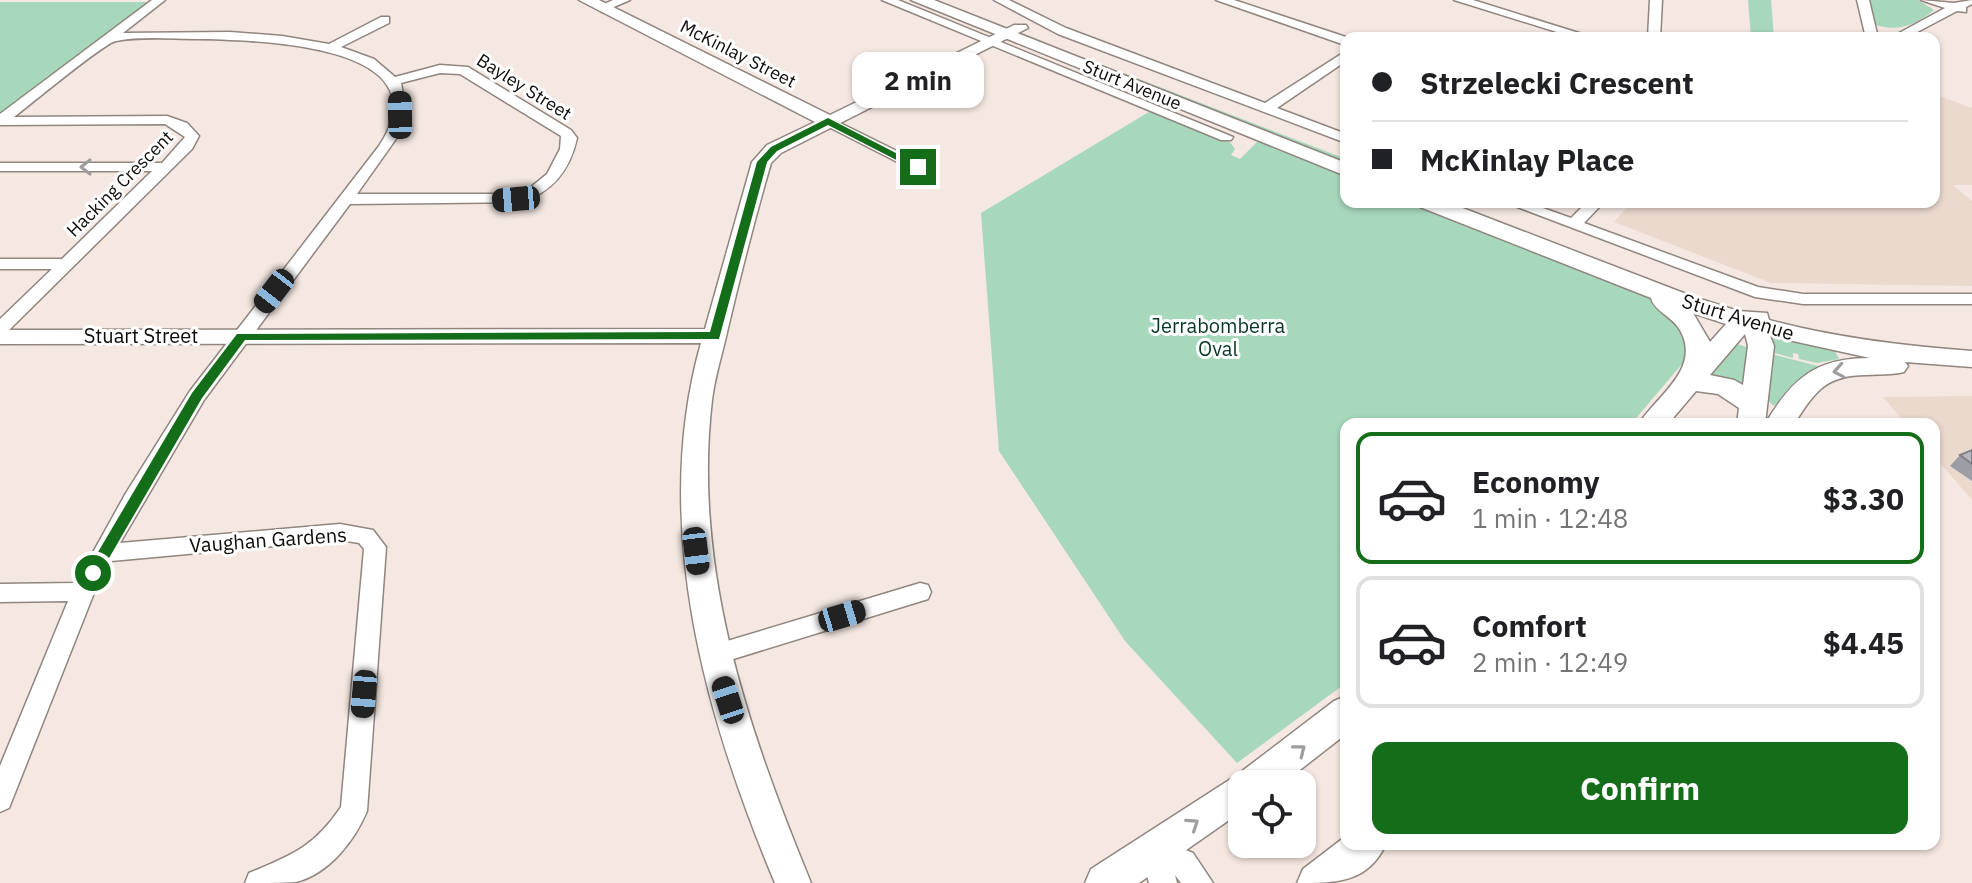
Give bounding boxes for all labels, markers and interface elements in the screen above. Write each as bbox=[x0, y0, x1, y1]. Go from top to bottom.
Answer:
street label: McKinlay Street bbox=[677, 15, 800, 93]
street label: Bayley Street bbox=[473, 48, 576, 125]
callout: 2 min bbox=[852, 51, 984, 107]
street label: Sturt Avenue bbox=[1079, 54, 1185, 115]
text: 2 min bbox=[884, 63, 952, 97]
text: Strzelecki Crescent bbox=[1420, 63, 1694, 102]
car bbox=[388, 91, 412, 139]
street label: Hacking Crescent bbox=[62, 126, 178, 242]
text: McKinlay Place bbox=[1420, 140, 1634, 179]
route end bbox=[900, 149, 936, 185]
one-way arrow bbox=[79, 158, 92, 176]
car bbox=[491, 185, 541, 213]
car bbox=[250, 265, 298, 317]
street label: Sturt Avenue bbox=[1679, 287, 1798, 346]
park label: Jerrabomberra Oval bbox=[1151, 312, 1286, 362]
street label: Stuart Street bbox=[84, 322, 198, 349]
one-way arrow bbox=[1832, 361, 1845, 378]
icon: car bbox=[1376, 462, 1448, 534]
text: Economy bbox=[1472, 462, 1600, 501]
text: $3.30 bbox=[1823, 479, 1904, 518]
text: 1 min · 12:48 bbox=[1472, 501, 1628, 535]
street label: Vaughan Gardens bbox=[188, 521, 348, 558]
car bbox=[681, 526, 711, 576]
route start bbox=[75, 555, 111, 591]
car bbox=[816, 598, 868, 634]
icon: car bbox=[1376, 606, 1448, 678]
text: Comfort bbox=[1472, 606, 1587, 645]
text: $4.45 bbox=[1823, 623, 1904, 662]
text: 2 min · 12:49 bbox=[1472, 645, 1628, 679]
car bbox=[350, 669, 378, 719]
car bbox=[709, 673, 747, 727]
button: Confirm bbox=[1372, 742, 1908, 834]
one-way arrow bbox=[1291, 745, 1306, 759]
map controls bbox=[1228, 770, 1316, 858]
button: locate bbox=[1228, 770, 1316, 858]
one-way arrow bbox=[1184, 819, 1199, 834]

